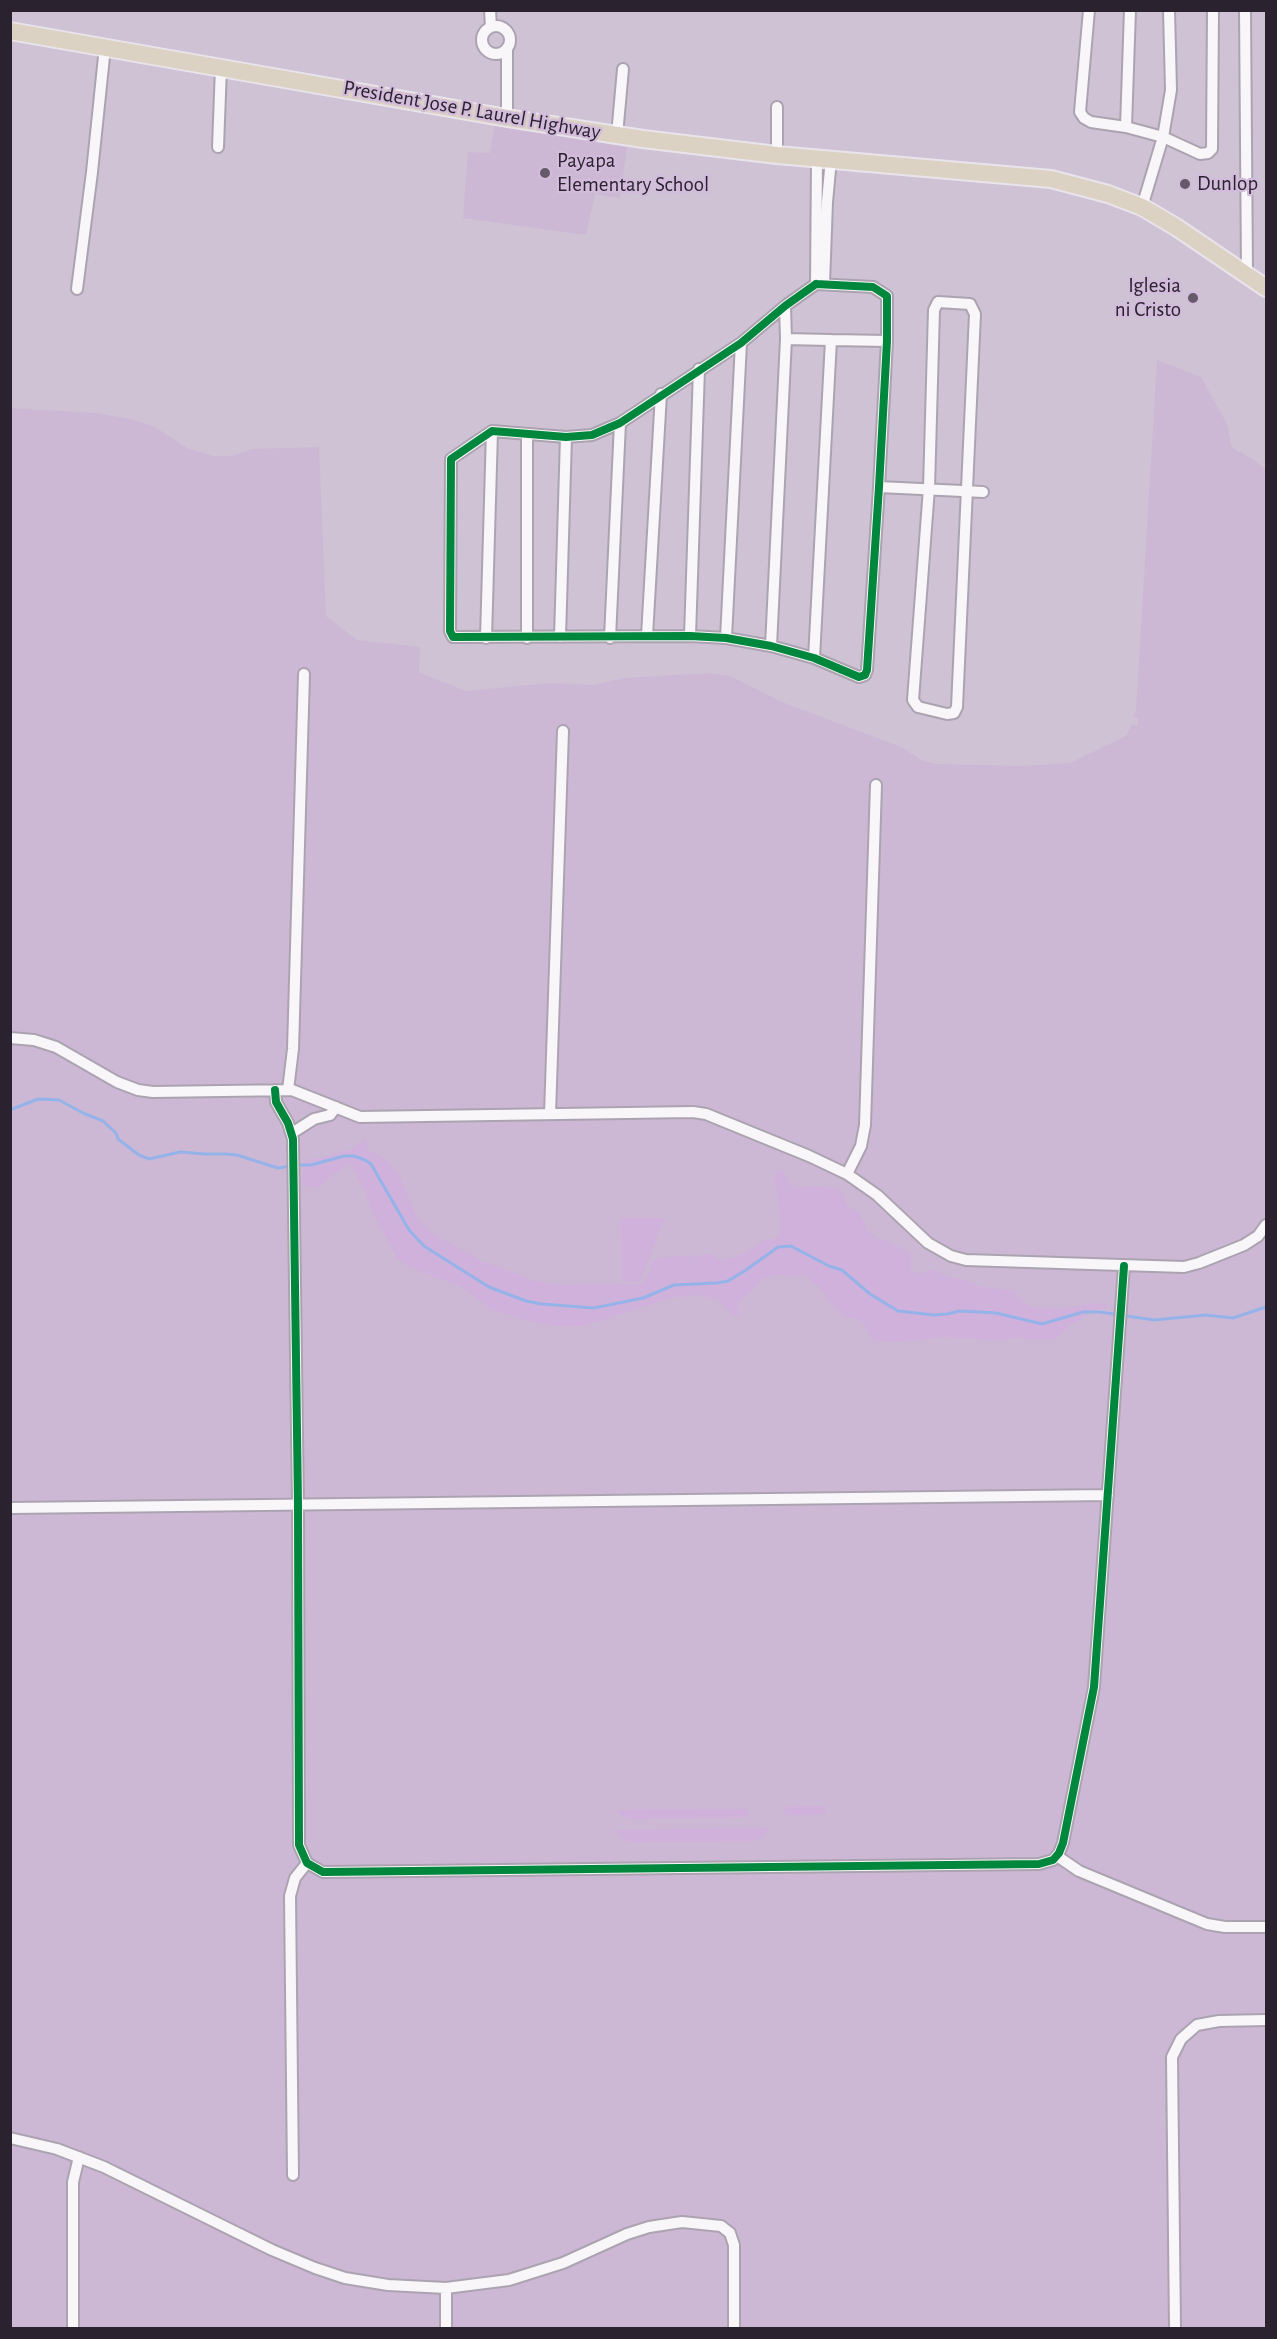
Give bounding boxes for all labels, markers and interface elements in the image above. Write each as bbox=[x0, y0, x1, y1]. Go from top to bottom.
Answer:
street label: President Jose P. Laurel Highway bbox=[342, 75, 602, 145]
place label: Payapa Elementary School bbox=[557, 148, 709, 198]
marker: Payapa Elementary School bbox=[538, 166, 552, 180]
place label: Dunlop bbox=[1197, 171, 1258, 197]
marker: Dunlop bbox=[1178, 177, 1192, 191]
place label: Iglesia ni Cristo bbox=[1115, 273, 1181, 323]
marker: Iglesia ni Cristo bbox=[1186, 291, 1200, 305]

